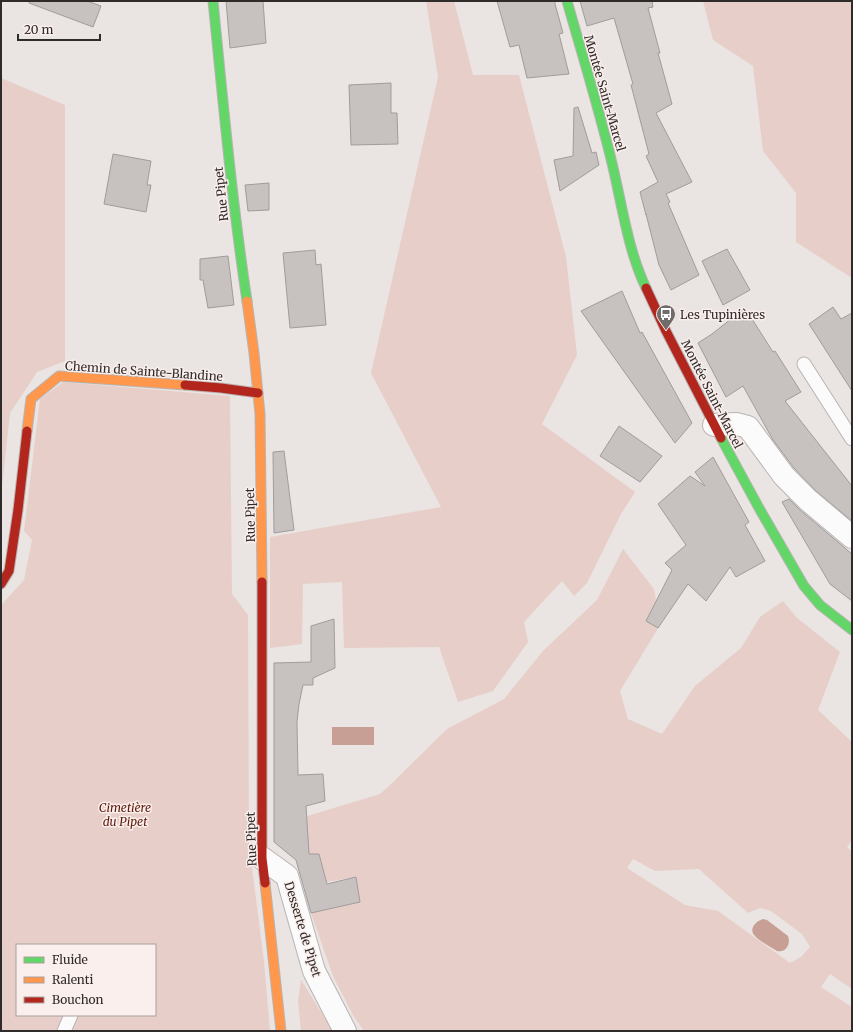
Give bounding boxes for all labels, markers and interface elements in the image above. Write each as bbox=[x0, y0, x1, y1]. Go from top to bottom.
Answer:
scale bar bbox=[18, 16, 100, 42]
text: 20 m bbox=[24, 22, 53, 37]
street label: Montée Saint-Marcel bbox=[581, 33, 629, 153]
street label: Rue Pipet bbox=[211, 166, 231, 222]
bus stop icon: Les Tupinières bbox=[655, 303, 677, 331]
place label: Les Tupinières bbox=[680, 307, 765, 322]
street label: Montée Saint-Marcel bbox=[678, 337, 746, 451]
street label: Chemin de Sainte-Blandine bbox=[65, 358, 223, 384]
street label: Rue Pipet bbox=[242, 487, 258, 543]
park label: Cimetière du Pipet bbox=[99, 800, 151, 829]
street label: Rue Pipet bbox=[243, 811, 259, 867]
street label: Desserte de Pipet bbox=[281, 879, 325, 979]
legend bbox=[16, 944, 156, 1016]
text: Fluide bbox=[52, 952, 88, 967]
text: Ralenti bbox=[52, 972, 93, 987]
text: Bouchon bbox=[52, 992, 104, 1007]

